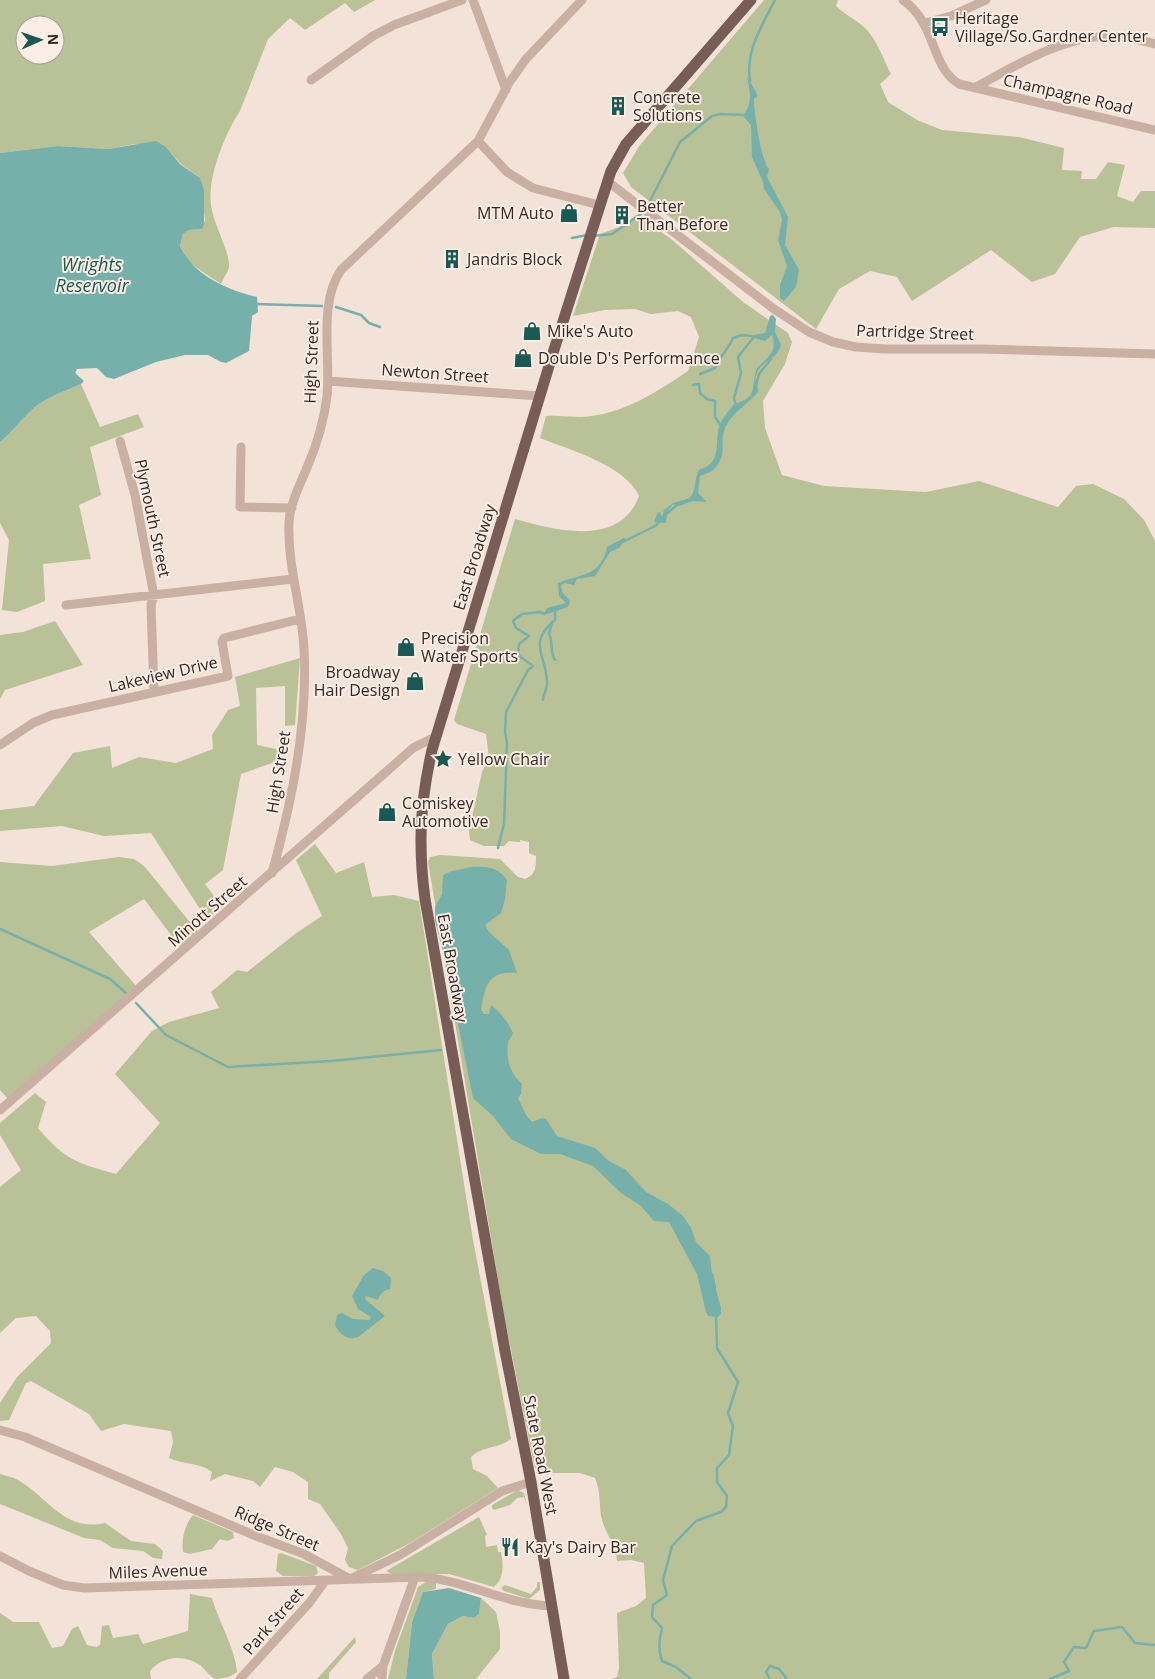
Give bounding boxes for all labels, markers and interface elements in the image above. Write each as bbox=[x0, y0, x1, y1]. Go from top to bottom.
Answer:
place label: Heritage Village/So.Gardner Center bbox=[955, 7, 1149, 47]
north arrow bbox=[15, 15, 65, 65]
bus stop icon: Heritage Village/So.Gardner Center bbox=[929, 16, 951, 38]
text: N bbox=[44, 34, 63, 46]
street label: Champagne Road bbox=[1001, 68, 1135, 120]
place label: Concrete Solutions bbox=[633, 86, 702, 126]
building icon: Concrete Solutions bbox=[607, 95, 629, 117]
place label: Better Than Before bbox=[637, 195, 728, 235]
place label: MTM Auto bbox=[477, 202, 554, 224]
shop icon: MTM Auto bbox=[558, 202, 580, 224]
building icon: Better Than Before bbox=[611, 204, 633, 226]
building icon: Jandris Block bbox=[441, 248, 463, 270]
place label: Jandris Block bbox=[465, 248, 563, 270]
water label: Wrights Reservoir bbox=[55, 252, 129, 297]
street label: Partridge Street bbox=[856, 319, 974, 345]
street label: High Street bbox=[299, 320, 323, 404]
shop icon: Mike's Auto bbox=[521, 320, 543, 342]
place label: Mike's Auto bbox=[547, 320, 633, 342]
shop icon: Double D's Performance bbox=[512, 347, 534, 369]
place label: Double D's Performance bbox=[538, 347, 720, 369]
street label: Newton Street bbox=[381, 358, 490, 388]
street label: Plymouth Street bbox=[130, 457, 176, 579]
street label: East Broadway bbox=[447, 500, 501, 613]
place label: Precision Water Sports bbox=[421, 627, 518, 667]
shop icon: Precision Water Sports bbox=[395, 636, 417, 658]
street label: Lakeview Drive bbox=[106, 651, 220, 697]
place label: Broadway Hair Design bbox=[314, 661, 401, 701]
shop icon: Broadway Hair Design bbox=[404, 670, 426, 692]
street label: High Street bbox=[261, 729, 295, 815]
place icon: Yellow Chair bbox=[432, 748, 454, 770]
place label: Yellow Chair bbox=[458, 748, 550, 770]
place label: Comiskey Automotive bbox=[402, 792, 488, 832]
shop icon: Comiskey Automotive bbox=[376, 801, 398, 823]
street label: Minott Street bbox=[163, 870, 251, 951]
street label: East Broadway bbox=[433, 912, 474, 1025]
street label: State Road West bbox=[519, 1393, 563, 1517]
street label: Ridge Street bbox=[231, 1500, 323, 1556]
restaurant icon: Kay's Dairy Bar bbox=[499, 1536, 521, 1558]
place label: Kay's Dairy Bar bbox=[525, 1536, 636, 1558]
street label: Miles Avenue bbox=[108, 1558, 208, 1584]
street label: Park Street bbox=[238, 1583, 308, 1659]

